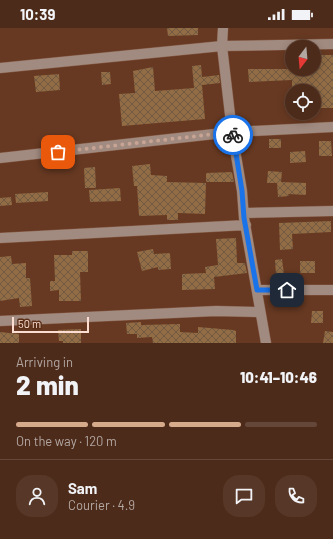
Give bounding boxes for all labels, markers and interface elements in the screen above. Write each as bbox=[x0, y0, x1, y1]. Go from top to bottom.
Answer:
text: 10:39 bbox=[20, 5, 55, 23]
north arrow bbox=[285, 40, 321, 76]
map controls bbox=[285, 40, 321, 120]
button: locate bbox=[285, 84, 321, 120]
courier bbox=[213, 115, 253, 155]
icon: bike bbox=[222, 124, 244, 146]
pin bbox=[41, 135, 75, 169]
icon: bag bbox=[47, 141, 69, 163]
pin bbox=[270, 273, 304, 307]
icon: home bbox=[276, 279, 298, 301]
scale bar bbox=[12, 315, 89, 334]
text: 50 m bbox=[18, 317, 41, 330]
text: Arriving in bbox=[16, 354, 73, 370]
text: 10:41–10:46 bbox=[240, 368, 317, 386]
text: 2 min bbox=[16, 369, 79, 400]
text: On the way · 120 m bbox=[16, 433, 117, 449]
button: person bbox=[16, 475, 58, 517]
button: chat bbox=[223, 475, 265, 517]
button: phone bbox=[275, 475, 317, 517]
text: Sam bbox=[68, 479, 97, 497]
text: Courier · 4.9 bbox=[68, 497, 135, 513]

